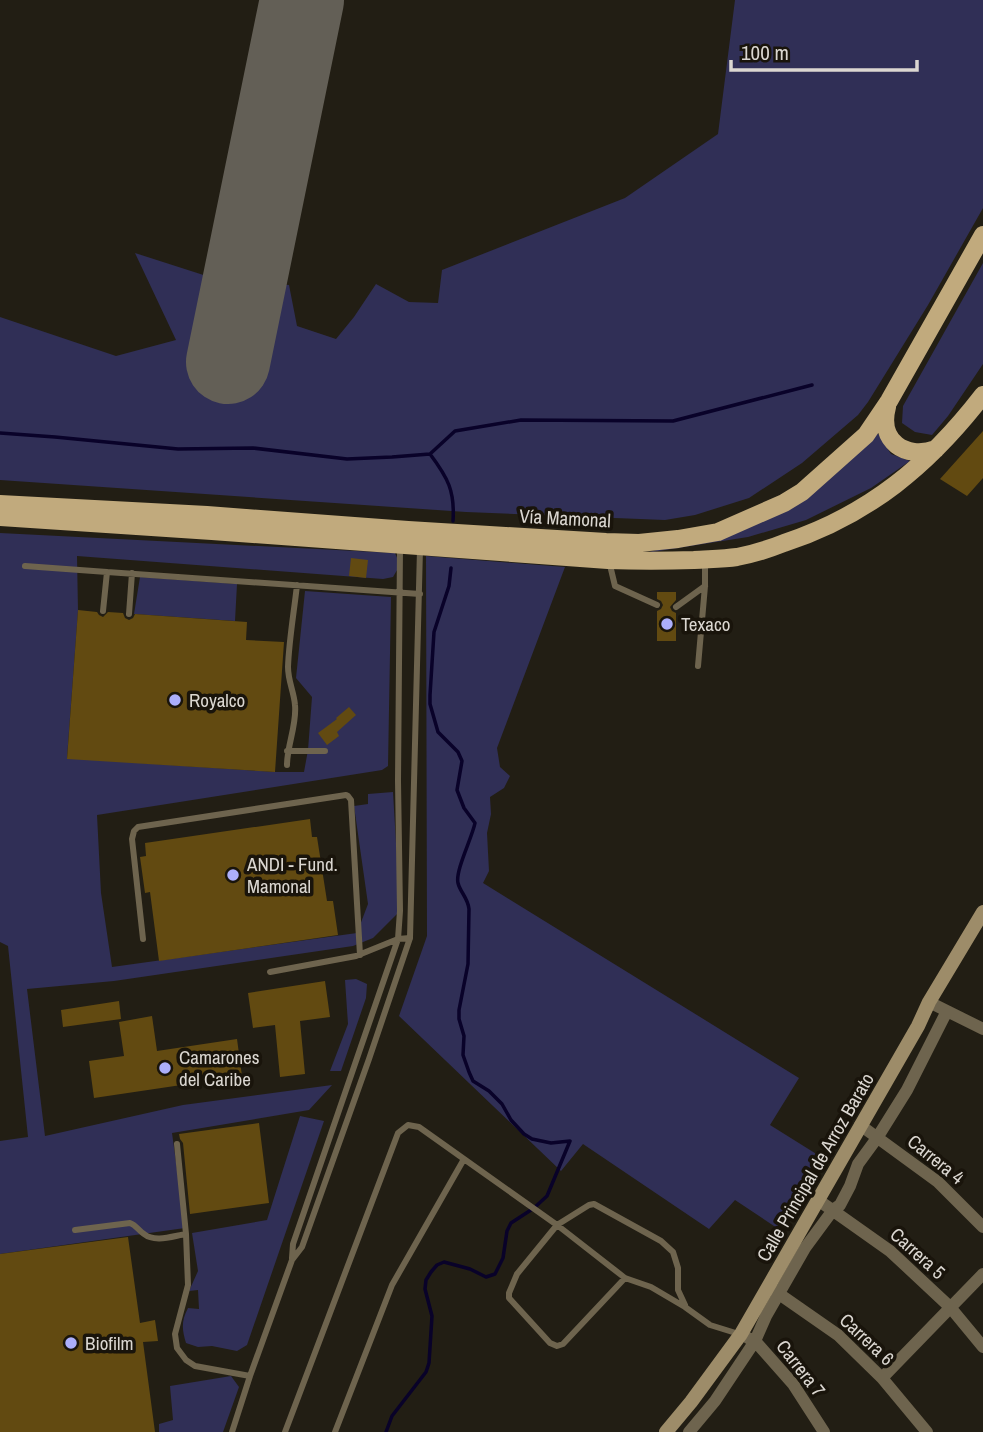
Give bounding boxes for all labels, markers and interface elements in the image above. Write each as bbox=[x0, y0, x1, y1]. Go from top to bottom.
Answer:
scale bar bbox=[731, 28, 916, 72]
text: 100 m bbox=[741, 38, 789, 67]
street label: Vía Mamonal bbox=[519, 503, 611, 533]
place label: Texaco bbox=[681, 611, 730, 637]
marker: Texaco bbox=[659, 616, 675, 632]
place label: Royalco bbox=[189, 687, 245, 713]
marker: Royalco bbox=[167, 692, 183, 708]
place label: ANDI - Fund. Mamonal bbox=[246, 851, 338, 899]
marker: ANDI - Fund. Mamonal bbox=[225, 867, 241, 883]
place label: Camarones del Caribe bbox=[179, 1044, 260, 1092]
marker: Camarones del Caribe bbox=[157, 1060, 173, 1076]
street label: Calle Principal de Arroz Barato bbox=[750, 1068, 880, 1266]
street label: Carrera 4 bbox=[902, 1128, 970, 1190]
street label: Carrera 5 bbox=[885, 1221, 951, 1285]
street label: Carrera 6 bbox=[834, 1307, 900, 1371]
place label: Biofilm bbox=[85, 1330, 134, 1356]
street label: Carrera 7 bbox=[770, 1334, 832, 1402]
marker: Biofilm bbox=[63, 1335, 79, 1351]

